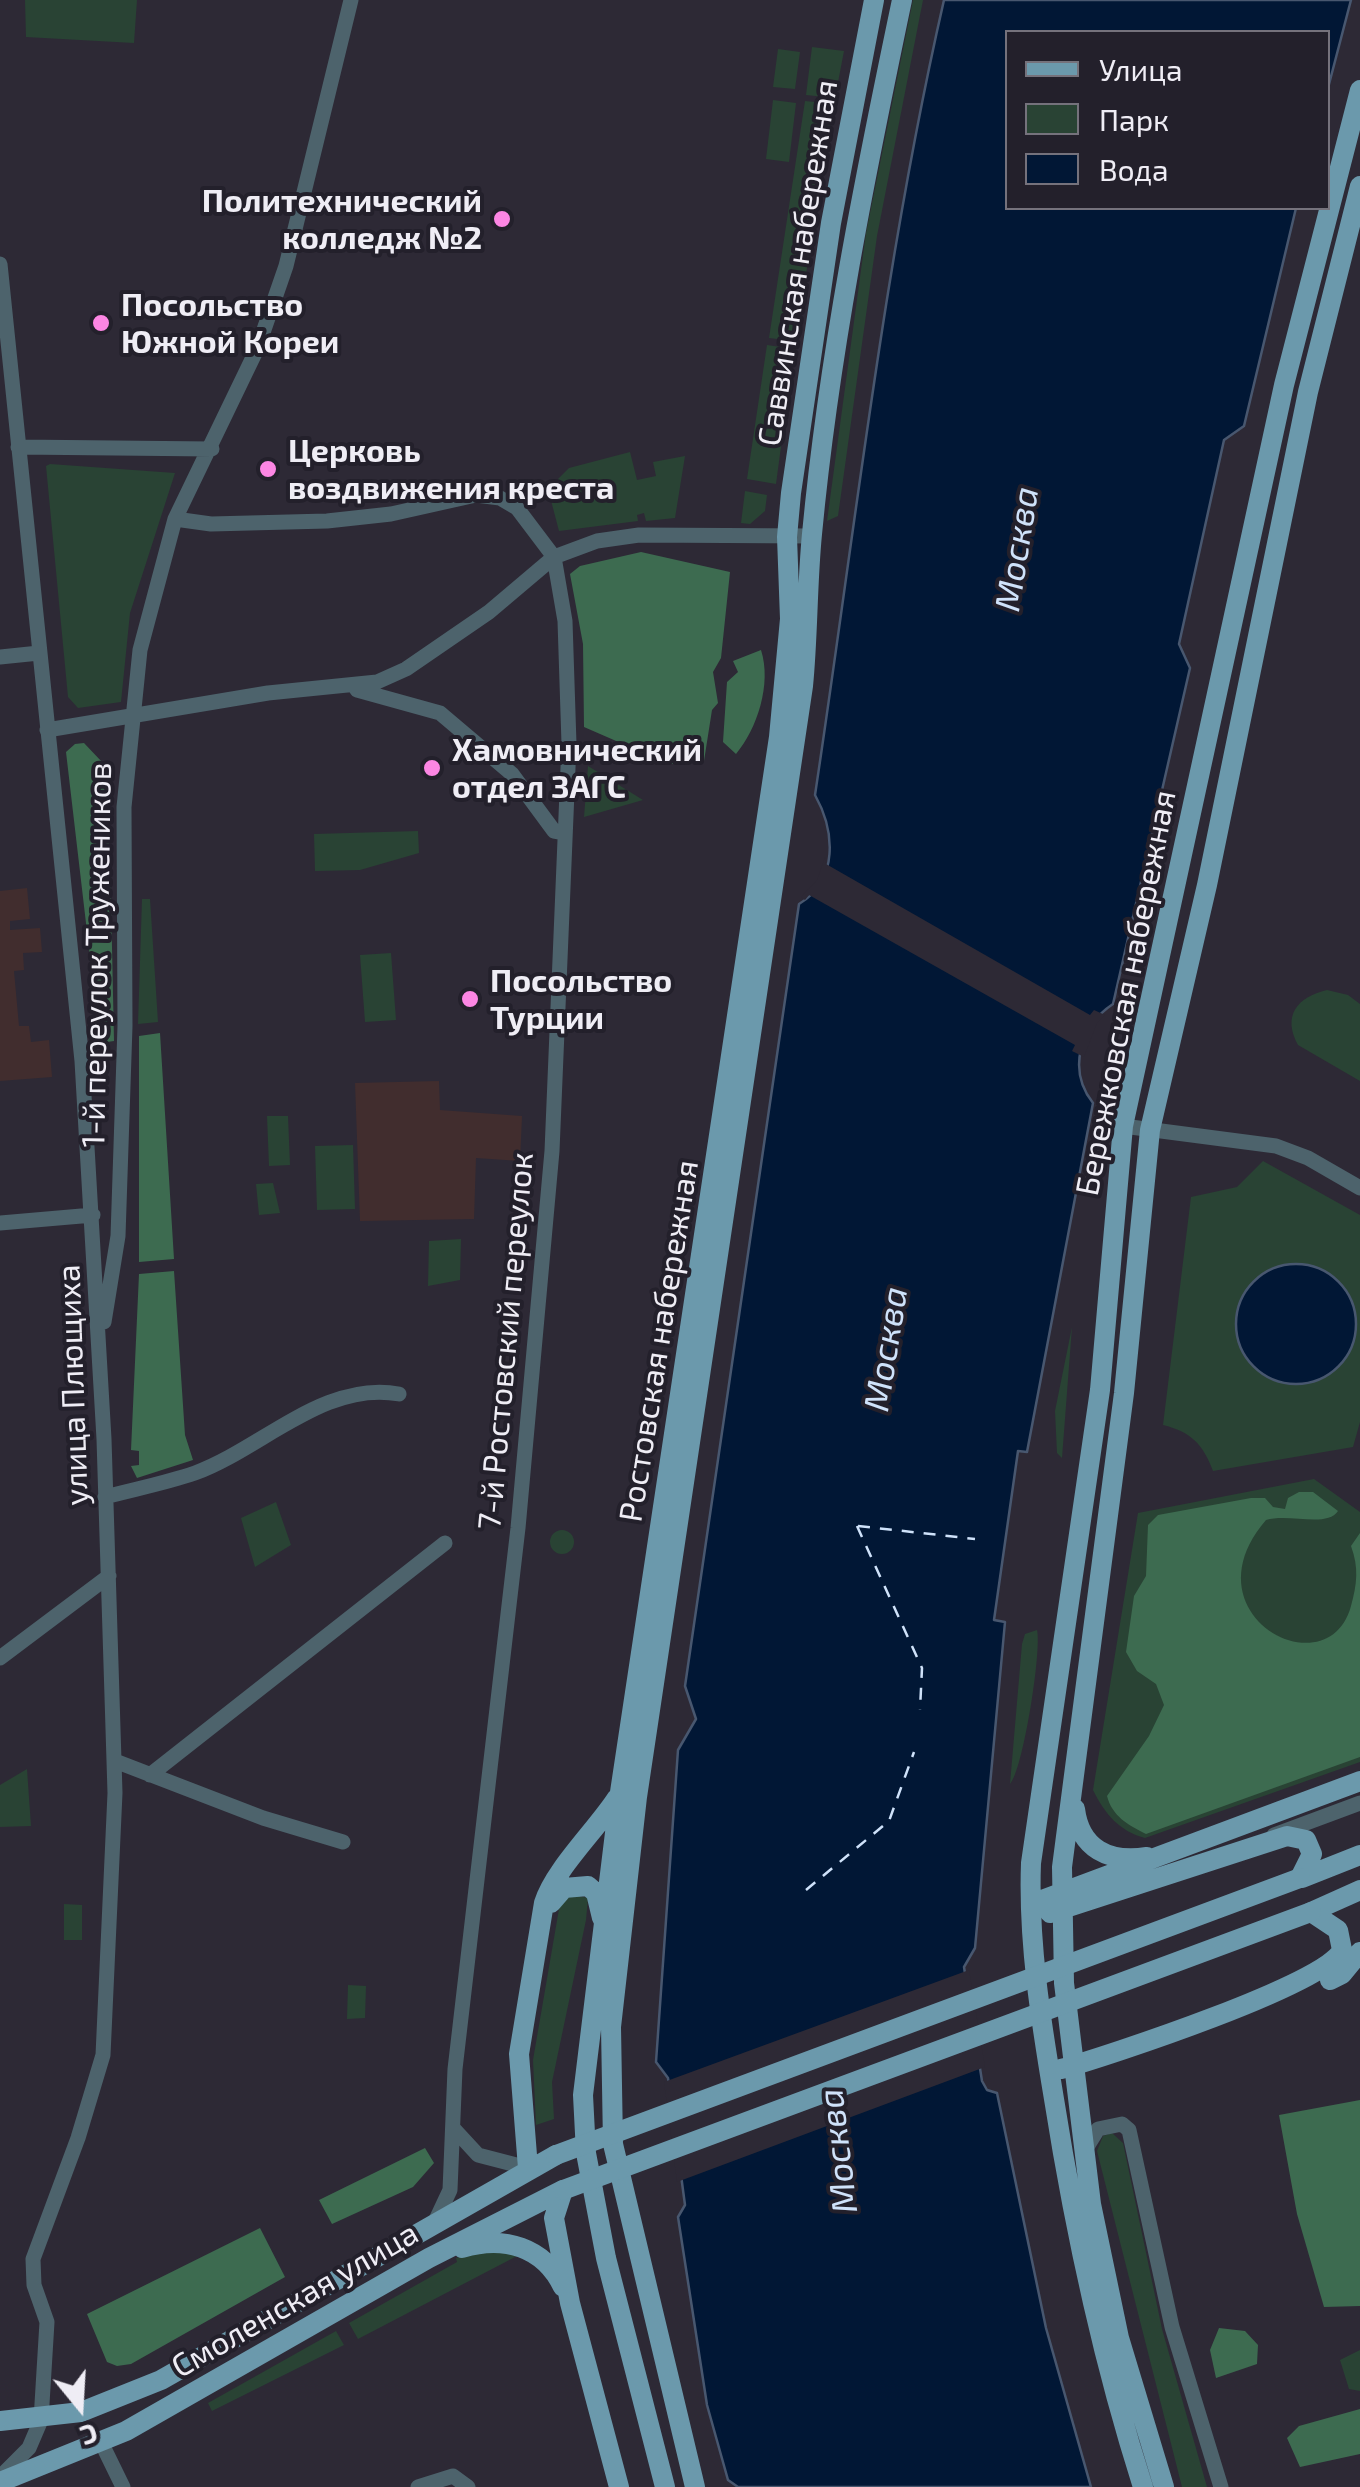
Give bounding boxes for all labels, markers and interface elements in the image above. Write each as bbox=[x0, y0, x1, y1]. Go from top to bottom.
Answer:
legend bbox=[1005, 30, 1330, 210]
text: Улица bbox=[1099, 51, 1183, 87]
street label: Саввинская набережная bbox=[750, 77, 846, 449]
text: Парк bbox=[1099, 101, 1169, 137]
text: Вода bbox=[1099, 151, 1169, 187]
place label: Политехнический колледж №2 bbox=[202, 182, 482, 257]
marker: Политехнический колледж №2 bbox=[491, 208, 513, 230]
place label: Посольство Южной Кореи bbox=[121, 286, 339, 361]
marker: Посольство Южной Кореи bbox=[90, 312, 112, 334]
place label: Церковь воздвижения креста bbox=[288, 432, 614, 507]
marker: Церковь воздвижения креста bbox=[257, 458, 279, 480]
water label: Москва bbox=[986, 484, 1048, 614]
place label: Хамовнический отдел ЗАГС bbox=[452, 731, 702, 806]
marker: Хамовнический отдел ЗАГС bbox=[421, 757, 443, 779]
street label: 1-й переулок Тружеников bbox=[74, 762, 120, 1148]
street label: Бережковская набережная bbox=[1068, 787, 1184, 1199]
place label: Посольство Турции bbox=[490, 962, 672, 1037]
marker: Посольство Турции bbox=[459, 988, 481, 1010]
street label: 7-й Ростовский переулок bbox=[470, 1151, 542, 1531]
street label: Ростовская набережная bbox=[611, 1157, 707, 1525]
street label: улица Плющиха bbox=[50, 1264, 96, 1506]
water label: Москва bbox=[855, 1284, 917, 1414]
water label: Москва bbox=[810, 2086, 866, 2216]
street label: Смоленская улица bbox=[165, 2214, 425, 2386]
north arrow bbox=[30, 2357, 130, 2457]
text: С bbox=[76, 2417, 102, 2454]

